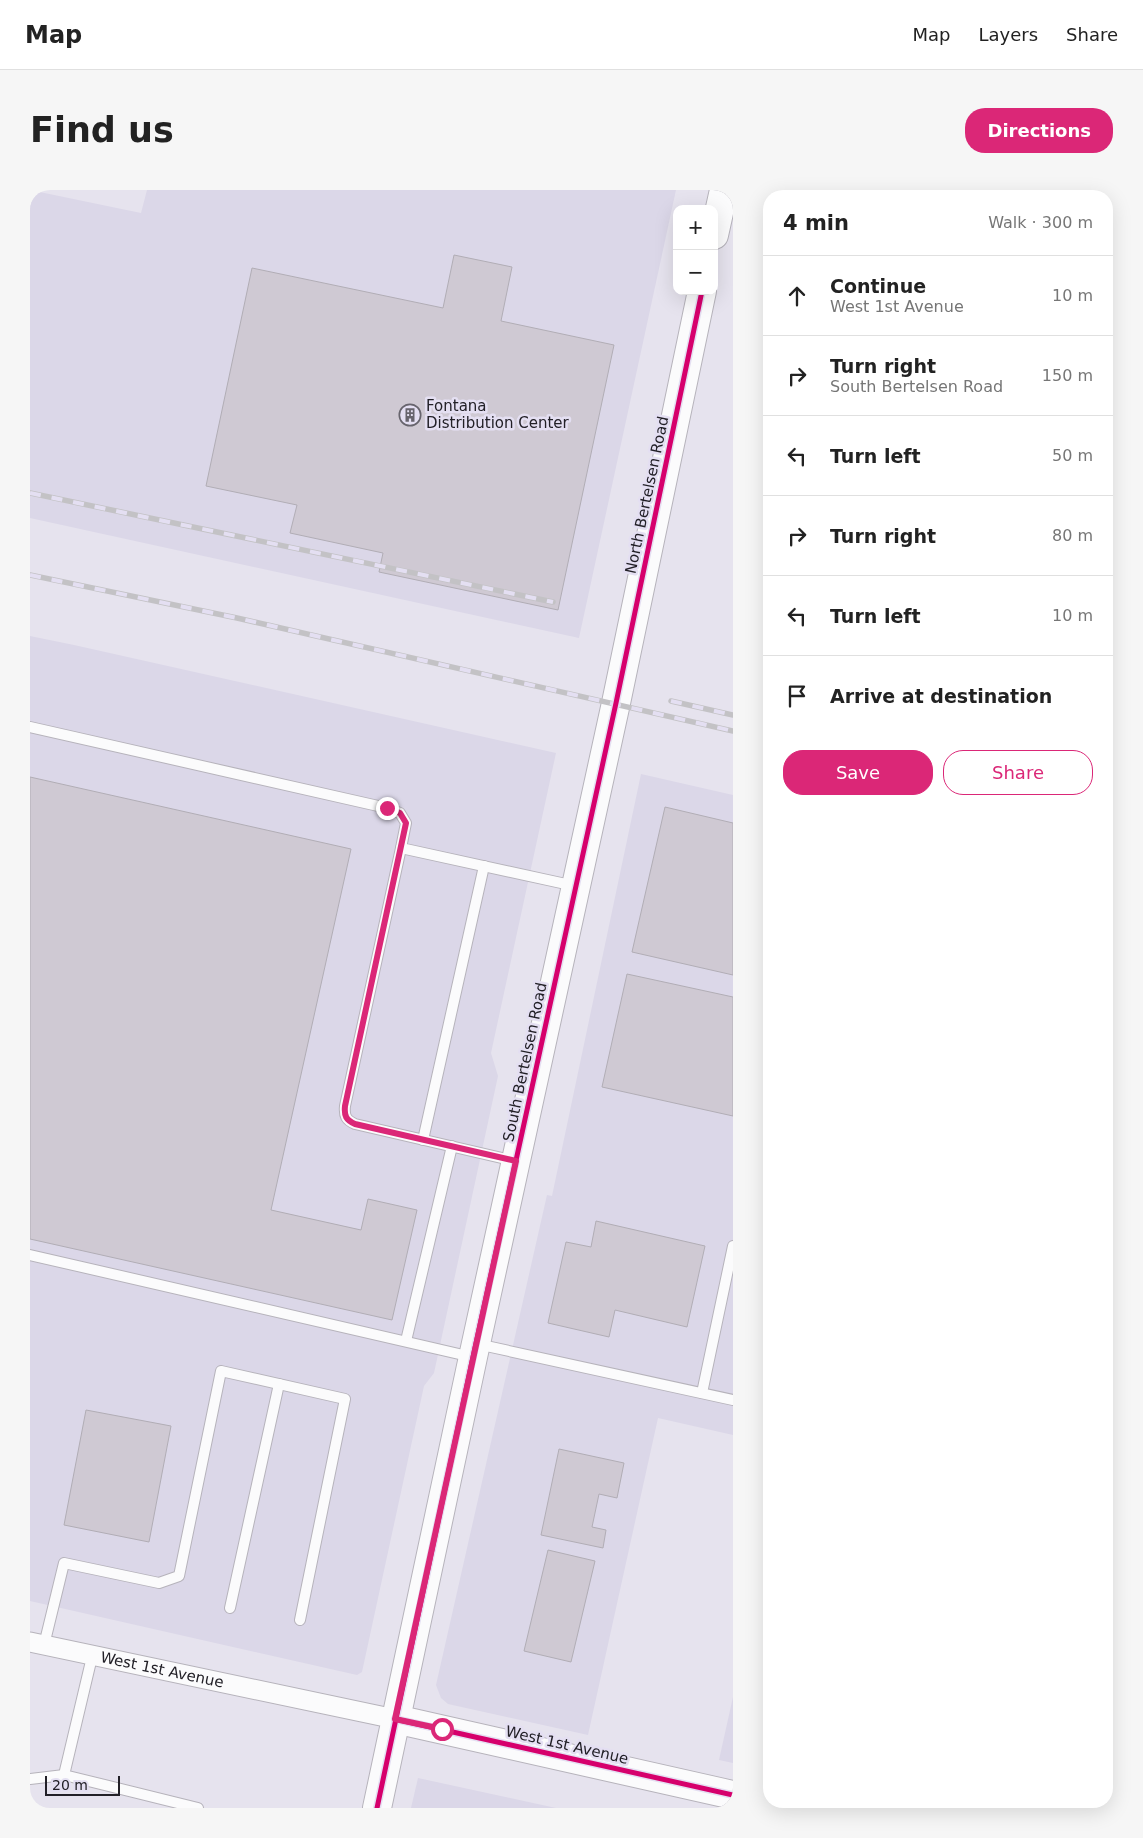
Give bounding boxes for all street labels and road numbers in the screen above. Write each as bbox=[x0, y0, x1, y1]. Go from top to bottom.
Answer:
street label: North Bertelsen Road bbox=[621, 415, 673, 575]
street label: South Bertelsen Road bbox=[499, 981, 551, 1143]
street label: West 1st Avenue bbox=[99, 1648, 225, 1692]
street label: West 1st Avenue bbox=[504, 1722, 630, 1768]

